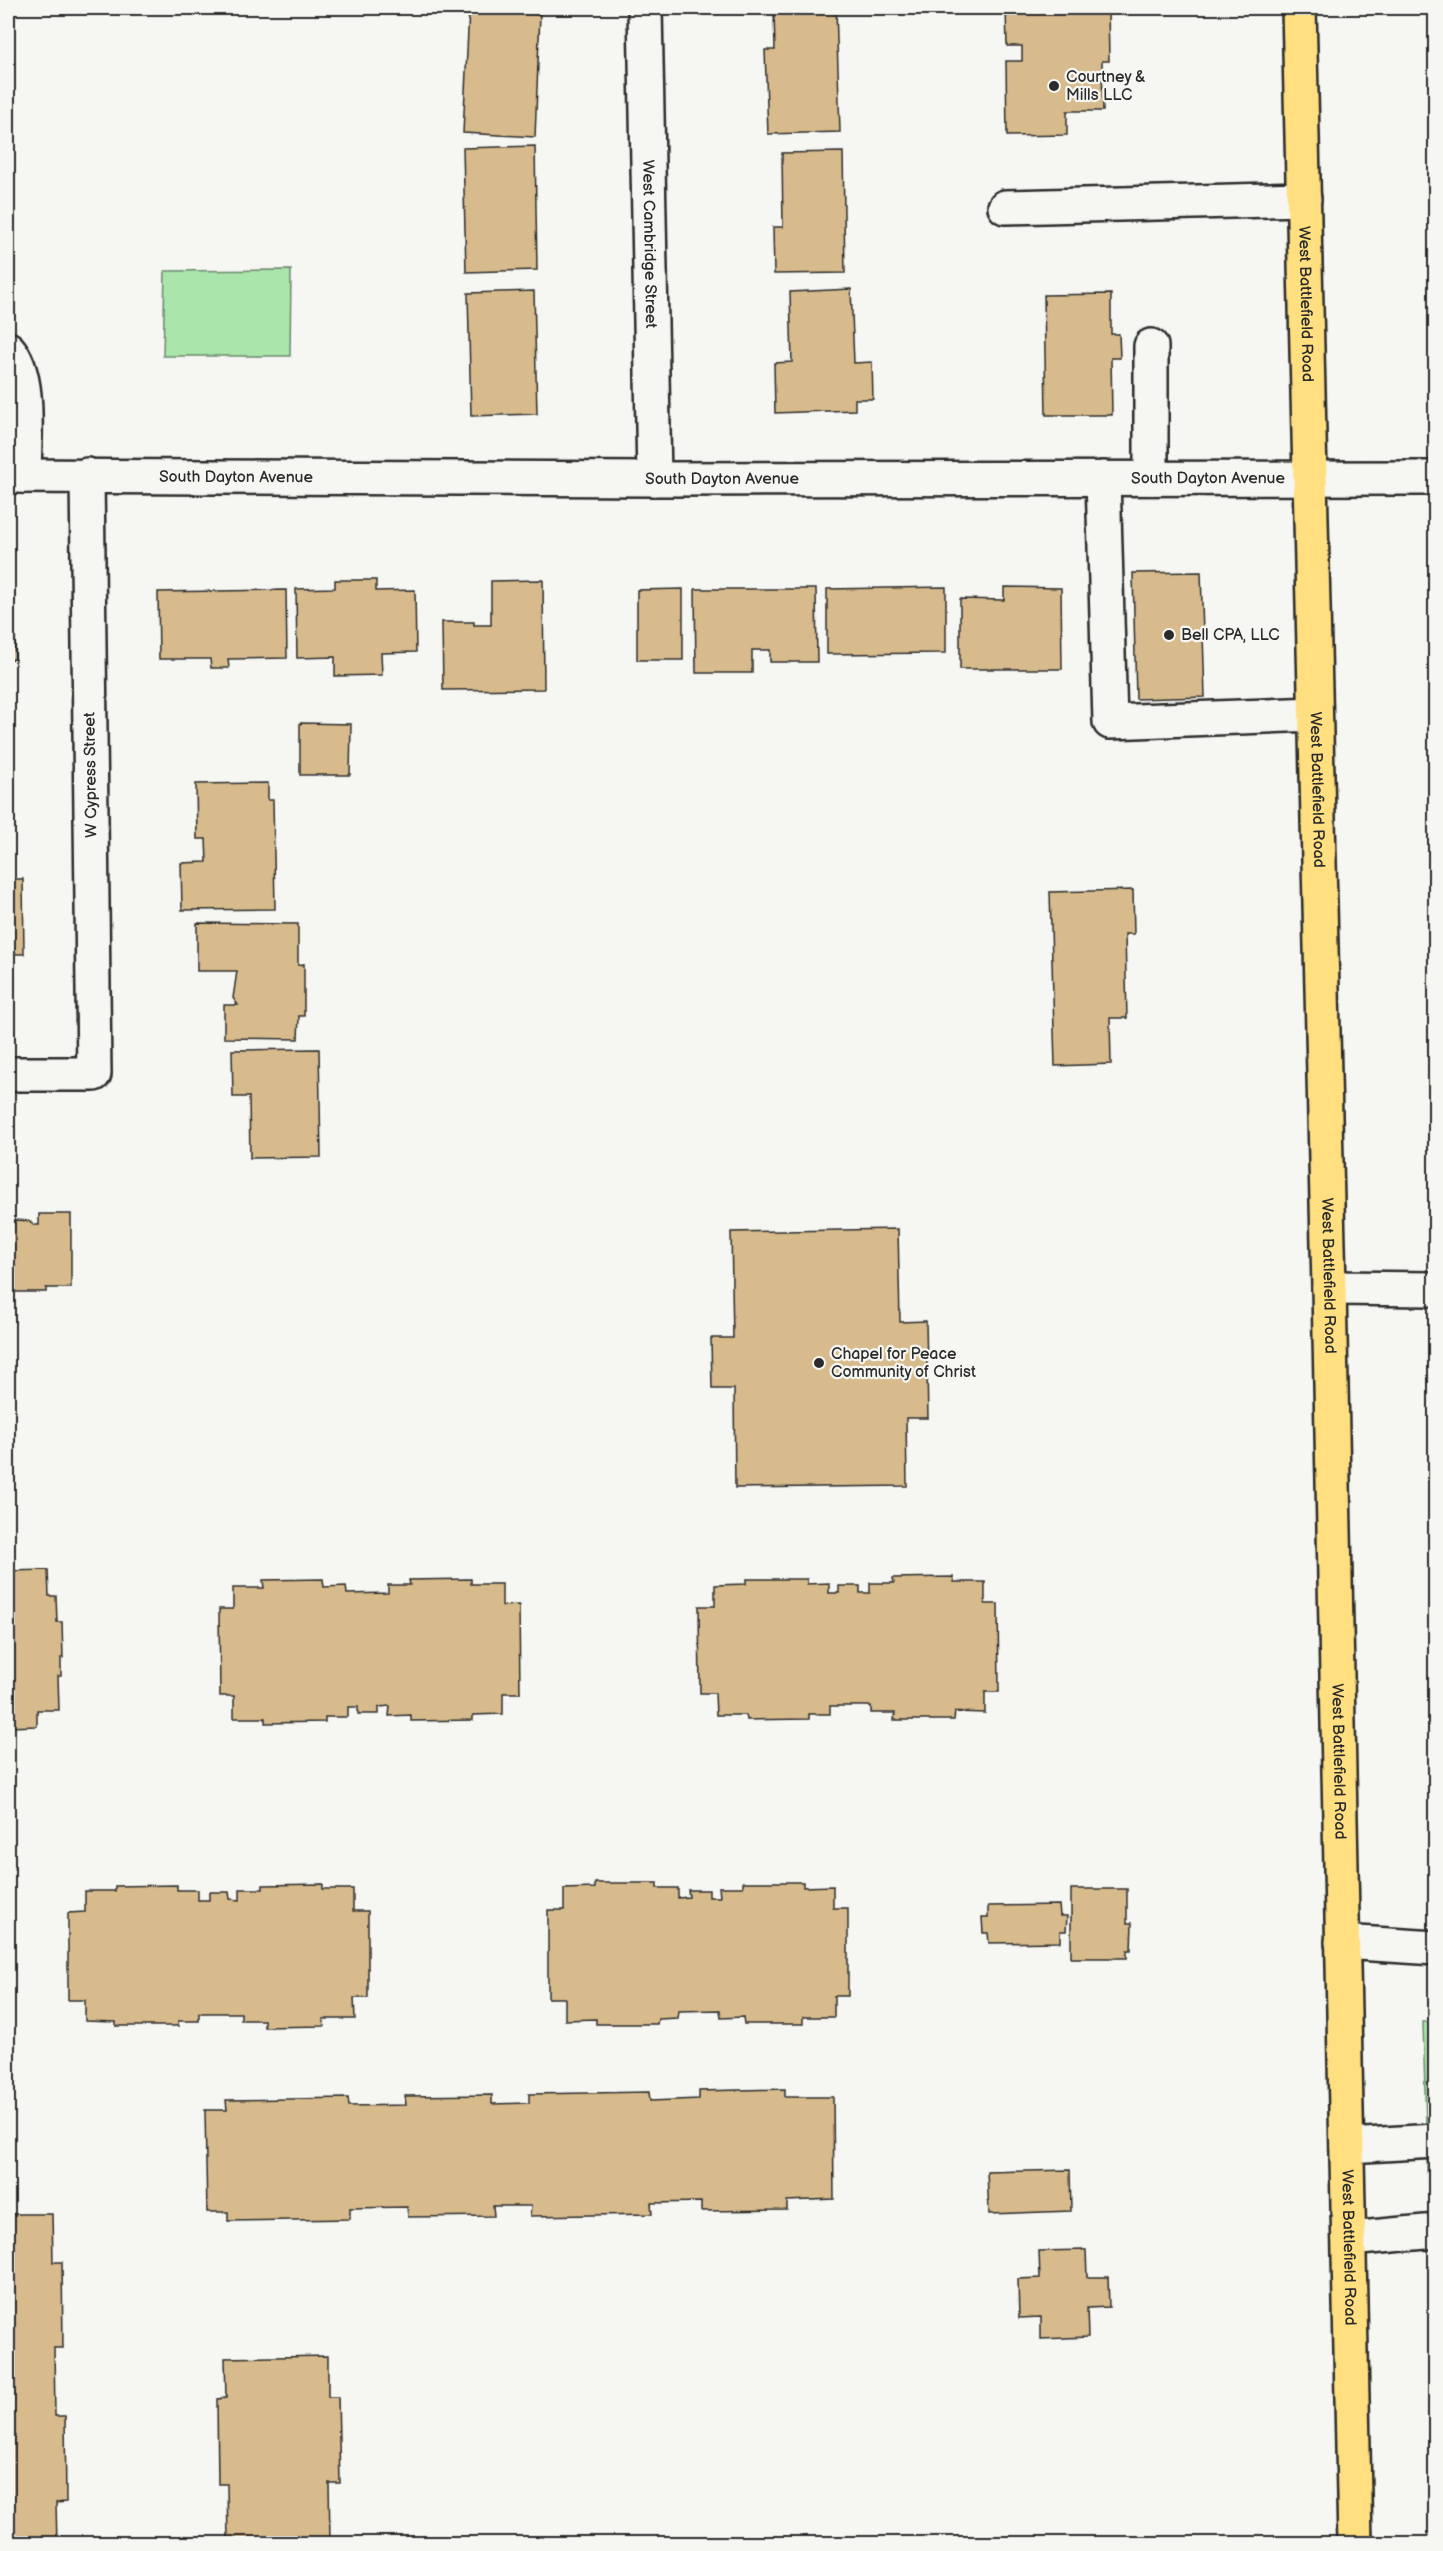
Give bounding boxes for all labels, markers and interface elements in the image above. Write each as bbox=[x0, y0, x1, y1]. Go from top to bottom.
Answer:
place label: Courtney & Mills LLC bbox=[1066, 68, 1146, 105]
marker: Courtney & Mills LLC bbox=[1047, 79, 1061, 93]
street label: West Cambridge Street bbox=[638, 159, 661, 329]
street label: West Battlefield Road bbox=[1295, 226, 1317, 382]
street label: South Dayton Avenue bbox=[159, 467, 314, 487]
street label: South Dayton Avenue bbox=[645, 469, 800, 489]
street label: South Dayton Avenue bbox=[1131, 469, 1286, 488]
place label: Bell CPA, LLC bbox=[1181, 626, 1280, 645]
marker: Bell CPA, LLC bbox=[1162, 628, 1176, 642]
street label: West Battlefield Road bbox=[1306, 711, 1329, 868]
street label: W Cypress Street bbox=[80, 712, 102, 838]
street label: West Battlefield Road bbox=[1317, 1197, 1340, 1354]
place label: Chapel for Peace Community of Christ bbox=[831, 1345, 976, 1382]
marker: Chapel for Peace Community of Christ bbox=[812, 1356, 826, 1370]
street label: West Battlefield Road bbox=[1328, 1683, 1350, 1840]
street label: West Battlefield Road bbox=[1338, 2169, 1360, 2326]

